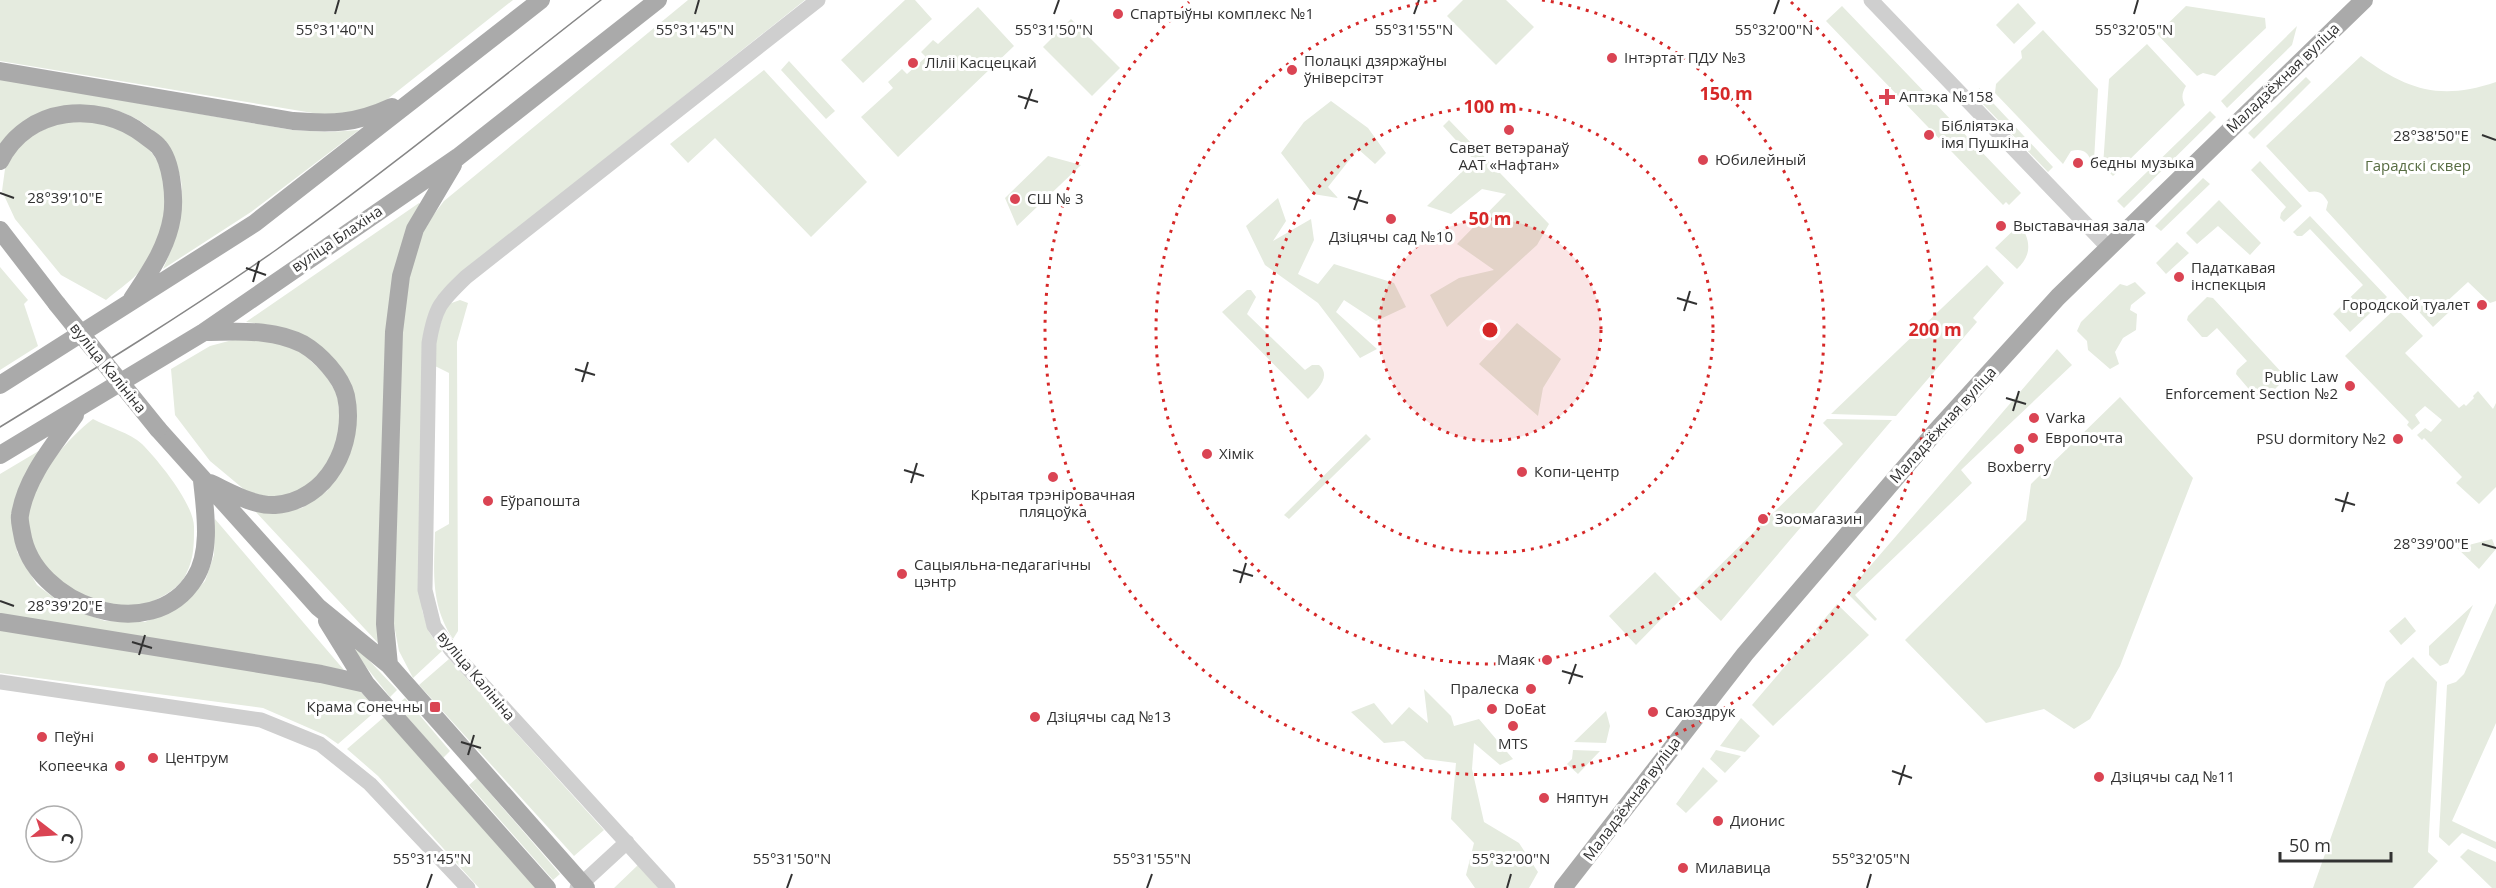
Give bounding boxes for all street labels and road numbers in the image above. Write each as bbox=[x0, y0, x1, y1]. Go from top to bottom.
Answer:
street label: Маладзёжная вуліца bbox=[2221, 18, 2343, 137]
street label: вуліца Блахіна bbox=[287, 200, 386, 276]
street label: вуліца Калініна bbox=[66, 318, 152, 417]
street label: Маладзёжная вуліца bbox=[1885, 362, 2000, 487]
street label: вуліца Калініна bbox=[433, 626, 520, 724]
street label: Маладзёжная вуліца bbox=[1578, 732, 1684, 864]

